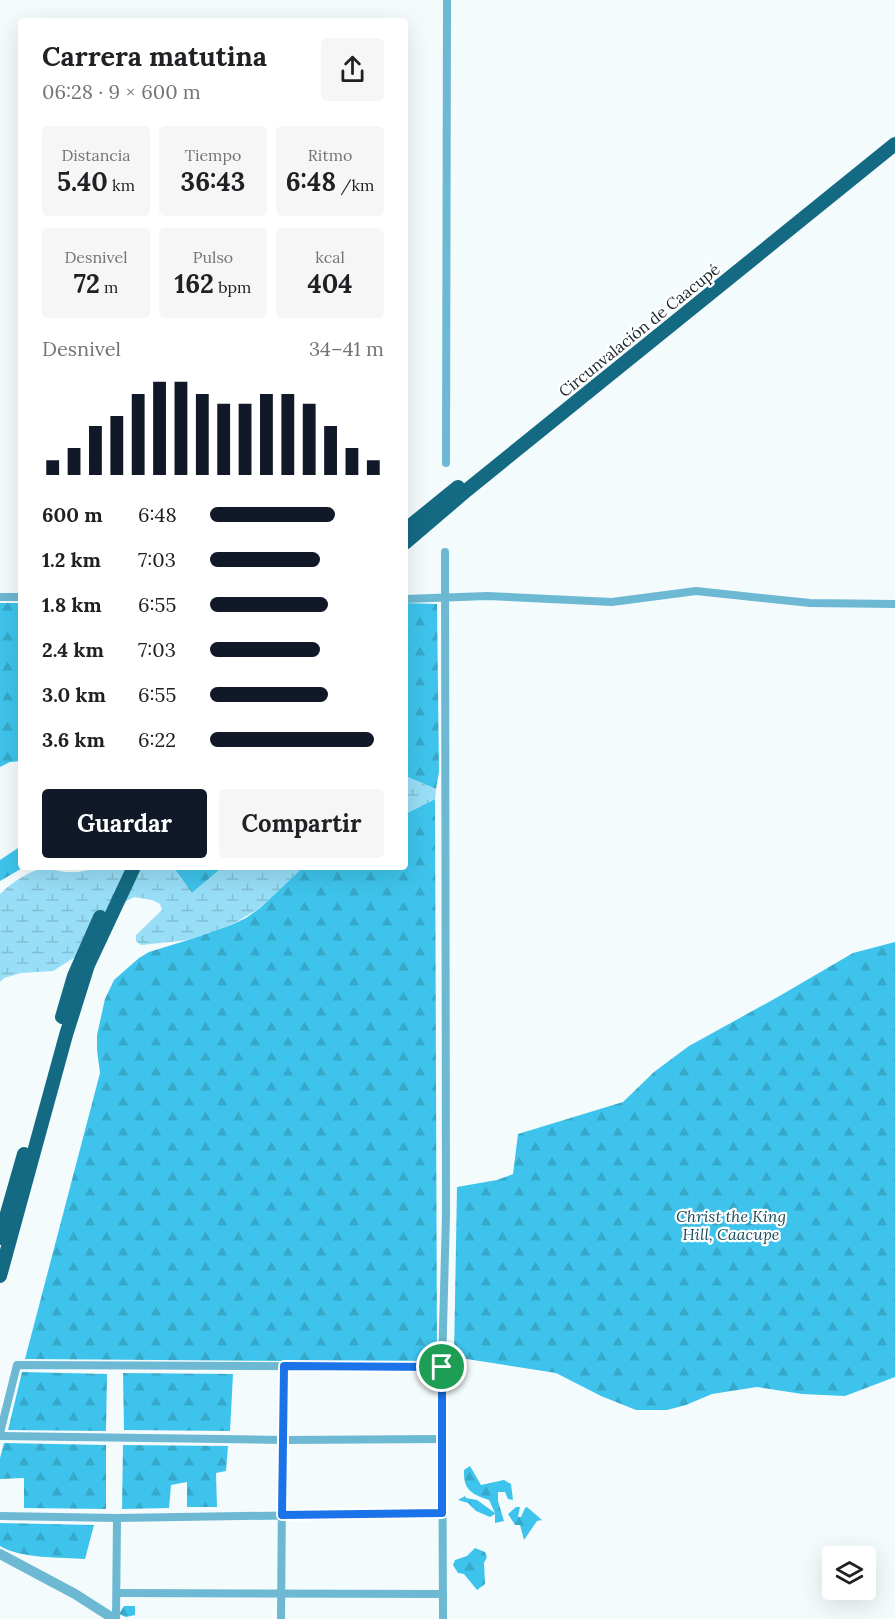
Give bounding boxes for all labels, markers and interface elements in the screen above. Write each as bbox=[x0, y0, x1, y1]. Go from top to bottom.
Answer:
button: share bbox=[321, 38, 384, 101]
text: Carrera matutina bbox=[42, 39, 267, 73]
text: 06:28 · 9 × 600 m bbox=[42, 79, 201, 104]
text: Distancia bbox=[61, 145, 131, 165]
text: Tiempo bbox=[185, 145, 241, 165]
text: Ritmo bbox=[308, 145, 352, 165]
text: 5.40 bbox=[57, 165, 108, 198]
text: 36:43 bbox=[181, 165, 245, 198]
text: 6:48 bbox=[286, 165, 336, 198]
text: km bbox=[108, 175, 135, 195]
text: /km bbox=[336, 175, 374, 195]
text: Desnivel bbox=[64, 247, 128, 267]
text: Pulso bbox=[193, 247, 233, 267]
text: kcal bbox=[315, 247, 345, 267]
street label: Circunvalación de Caacupé bbox=[554, 259, 724, 401]
text: 72 bbox=[74, 267, 100, 300]
text: 162 bbox=[175, 267, 214, 300]
text: 404 bbox=[308, 267, 352, 300]
text: m bbox=[100, 277, 118, 297]
text: bpm bbox=[214, 277, 251, 297]
text: Desnivel bbox=[42, 336, 121, 361]
text: 34–41 m bbox=[309, 336, 384, 361]
text: 600 m bbox=[42, 502, 103, 527]
text: 6:48 bbox=[138, 502, 177, 527]
text: 1.2 km bbox=[42, 547, 101, 572]
text: 7:03 bbox=[138, 547, 176, 572]
text: 1.8 km bbox=[42, 592, 102, 617]
text: 6:55 bbox=[138, 592, 176, 617]
text: 2.4 km bbox=[42, 637, 104, 662]
text: 7:03 bbox=[138, 637, 176, 662]
text: 3.0 km bbox=[42, 682, 106, 707]
text: 6:55 bbox=[138, 682, 176, 707]
text: 3.6 km bbox=[42, 727, 105, 752]
text: 6:22 bbox=[138, 727, 176, 752]
button: Guardar bbox=[42, 789, 207, 858]
button: Compartir bbox=[219, 789, 384, 858]
park label: Christ the King Hill, Caacupe bbox=[676, 1206, 786, 1244]
pin bbox=[416, 1341, 467, 1392]
icon: arrive bbox=[425, 1350, 458, 1383]
map controls bbox=[822, 1546, 876, 1600]
button: layers bbox=[822, 1546, 876, 1600]

